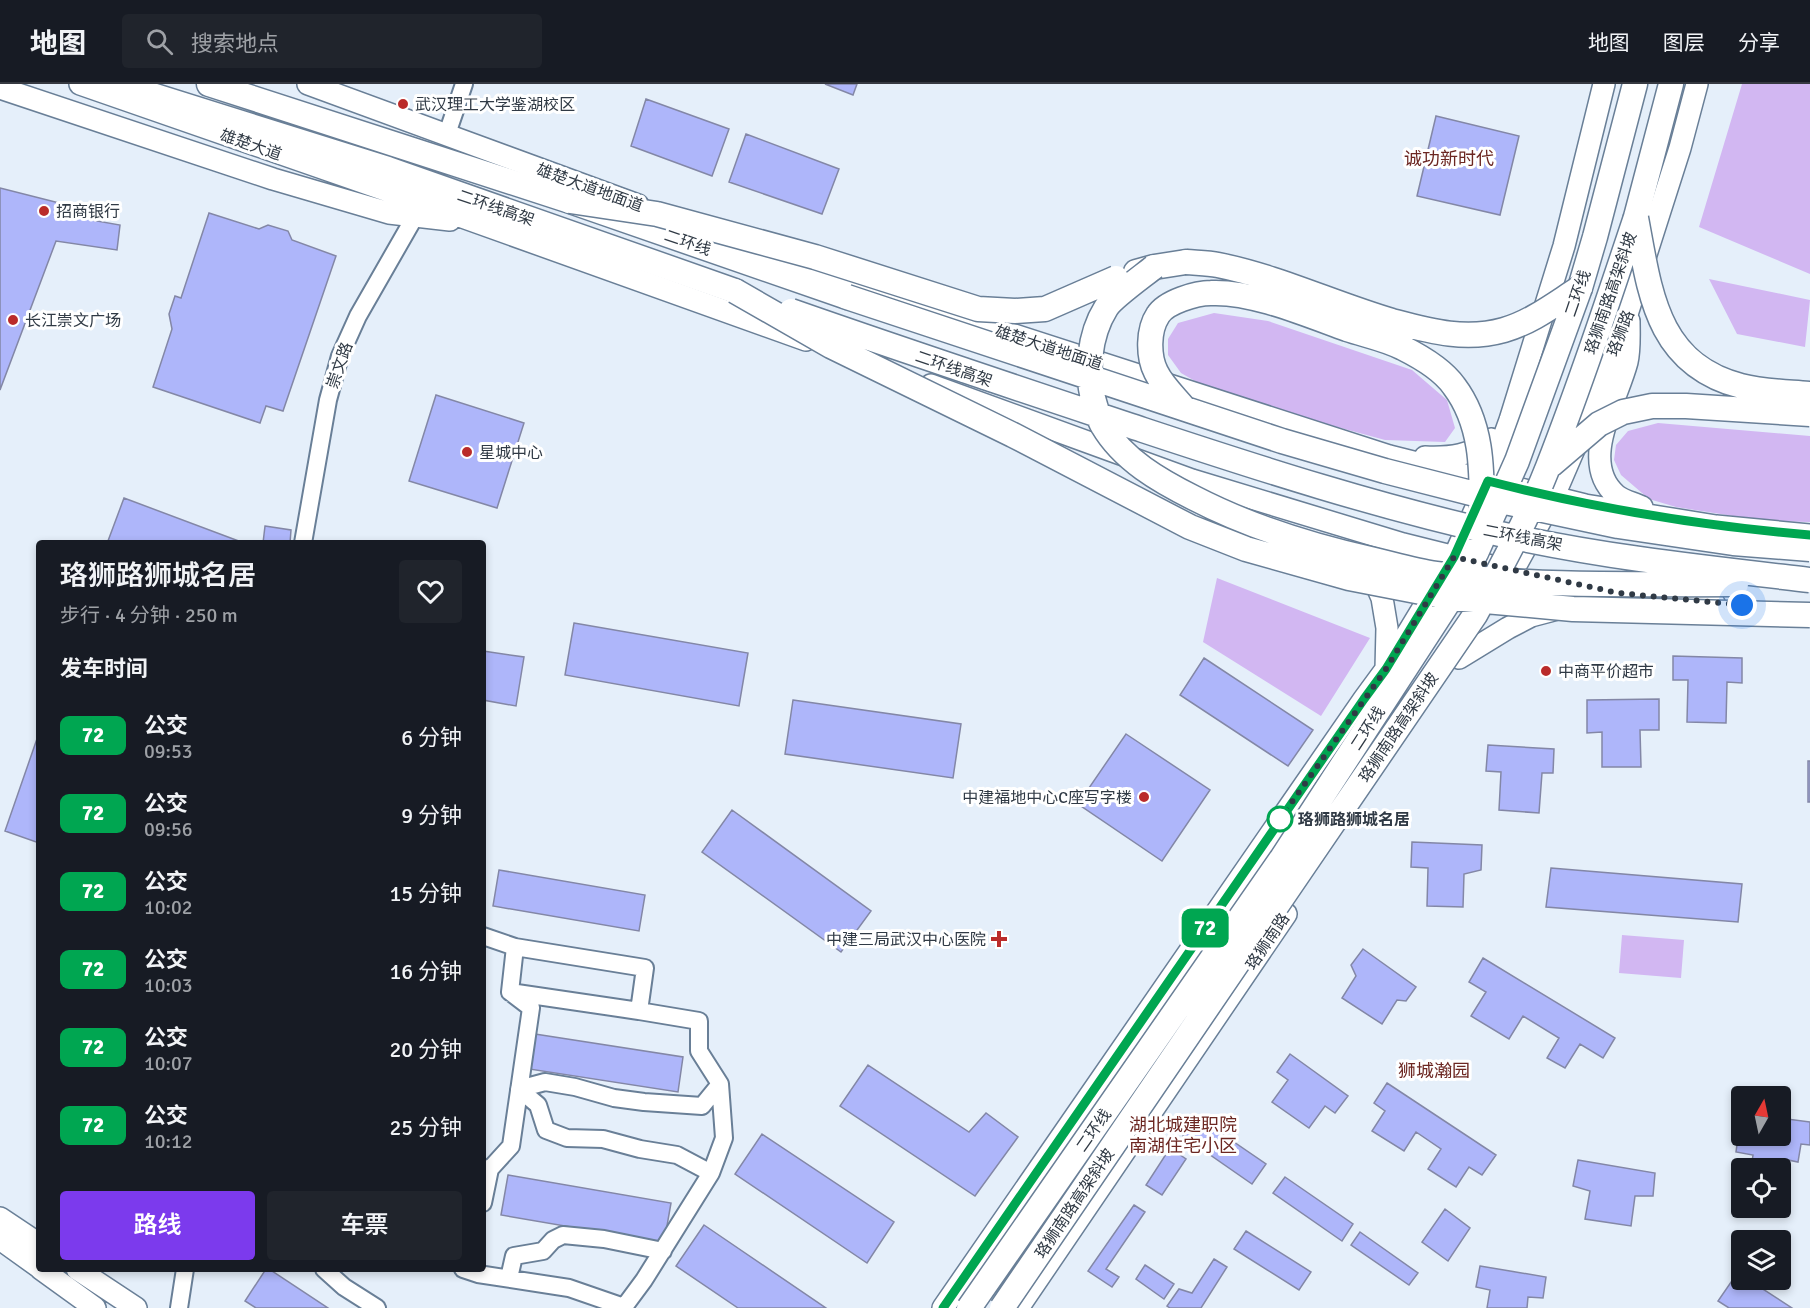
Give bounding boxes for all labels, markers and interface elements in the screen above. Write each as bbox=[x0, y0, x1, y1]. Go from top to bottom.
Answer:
search box bbox=[122, 14, 542, 68]
icon: search bbox=[143, 25, 176, 58]
text: 地图 bbox=[30, 27, 86, 61]
text: 搜索地点 bbox=[191, 30, 279, 57]
text: 地图 bbox=[1588, 30, 1630, 56]
text: 图层 bbox=[1663, 30, 1705, 56]
text: 分享 bbox=[1738, 30, 1780, 56]
place label: 武汉理工大学鉴湖校区 bbox=[415, 95, 575, 115]
marker: 武汉理工大学鉴湖校区 bbox=[396, 97, 410, 111]
street label: 雄楚大道 bbox=[217, 125, 284, 165]
district label: 诚功新时代 bbox=[1404, 148, 1494, 170]
street label: 雄楚大道地面道 bbox=[534, 159, 646, 216]
street label: 二环线高架 bbox=[455, 185, 537, 230]
place label: 招商银行 bbox=[56, 202, 120, 222]
marker: 招商银行 bbox=[37, 204, 51, 218]
street label: 二环线 bbox=[662, 226, 714, 260]
street label: 珞狮南路高架斜坡 bbox=[1581, 230, 1641, 357]
street label: 二环线 bbox=[1561, 267, 1595, 319]
street label: 珞狮路 bbox=[1603, 307, 1639, 359]
place label: 长江崇文广场 bbox=[25, 311, 121, 331]
marker: 长江崇文广场 bbox=[6, 313, 20, 327]
street label: 雄楚大道地面道 bbox=[992, 321, 1105, 375]
street label: 崇文路 bbox=[323, 339, 357, 391]
street label: 二环线高架 bbox=[913, 346, 995, 391]
place label: 星城中心 bbox=[479, 443, 543, 463]
marker: 星城中心 bbox=[460, 445, 474, 459]
street label: 二环线高架 bbox=[1482, 521, 1564, 555]
text: 珞狮路狮城名居 bbox=[60, 559, 256, 593]
button: heart bbox=[399, 560, 462, 623]
your location bbox=[1727, 590, 1757, 620]
text: 步行 · 4 分钟 · 250 m bbox=[60, 603, 238, 628]
text: 发车时间 bbox=[60, 655, 148, 682]
place label: 中商平价超市 bbox=[1558, 662, 1654, 682]
marker: 中商平价超市 bbox=[1539, 664, 1553, 678]
street label: 珞狮南路高架斜坡 bbox=[1355, 669, 1443, 786]
street label: 二环线 bbox=[1346, 703, 1389, 754]
text: 公交 bbox=[144, 712, 188, 739]
text: 72 bbox=[82, 722, 104, 748]
text: 6 分钟 bbox=[401, 724, 462, 751]
text: 09:53 bbox=[144, 739, 193, 764]
place label: 中建福地中心C座写字楼 bbox=[962, 788, 1132, 808]
text: 公交 bbox=[144, 790, 188, 817]
marker: 中建福地中心C座写字楼 bbox=[1137, 790, 1151, 804]
text: 72 bbox=[82, 800, 104, 826]
text: 9 分钟 bbox=[401, 802, 462, 829]
marker: 珞狮路狮城名居 bbox=[1267, 806, 1293, 832]
place label: 珞狮路狮城名居 bbox=[1298, 810, 1410, 830]
text: 09:56 bbox=[144, 817, 193, 842]
text: 公交 bbox=[144, 868, 188, 895]
text: 72 bbox=[82, 878, 104, 904]
text: 15 分钟 bbox=[389, 880, 462, 907]
text: 10:02 bbox=[144, 895, 193, 920]
line badge: 72 bbox=[1178, 908, 1232, 948]
street label: 珞狮南路 bbox=[1242, 909, 1294, 974]
text: 72 bbox=[1194, 915, 1216, 941]
place label: 中建三局武汉中心医院 bbox=[826, 930, 986, 950]
marker: 中建三局武汉中心医院 bbox=[990, 930, 1008, 948]
text: 公交 bbox=[144, 946, 188, 973]
text: 72 bbox=[82, 956, 104, 982]
text: 16 分钟 bbox=[389, 958, 462, 985]
text: 10:03 bbox=[144, 973, 193, 998]
text: 公交 bbox=[144, 1024, 188, 1051]
text: 72 bbox=[82, 1034, 104, 1060]
text: 20 分钟 bbox=[389, 1036, 462, 1063]
text: 10:07 bbox=[144, 1051, 193, 1076]
district label: 狮城瀚园 bbox=[1398, 1060, 1470, 1082]
north arrow bbox=[1731, 1086, 1791, 1146]
map controls bbox=[1731, 1086, 1791, 1290]
text: 公交 bbox=[144, 1102, 188, 1129]
street label: 二环线 bbox=[1072, 1105, 1116, 1156]
text: 72 bbox=[82, 1112, 104, 1138]
text: 25 分钟 bbox=[389, 1114, 462, 1141]
district label: 湖北城建职院 南湖住宅小区 bbox=[1129, 1114, 1237, 1157]
text: 10:12 bbox=[144, 1129, 193, 1154]
street label: 珞狮南路高架斜坡 bbox=[1031, 1145, 1119, 1262]
button: locate bbox=[1731, 1158, 1791, 1218]
button: 路线 bbox=[60, 1191, 255, 1260]
button: 车票 bbox=[267, 1191, 462, 1260]
button: layers bbox=[1731, 1230, 1791, 1290]

